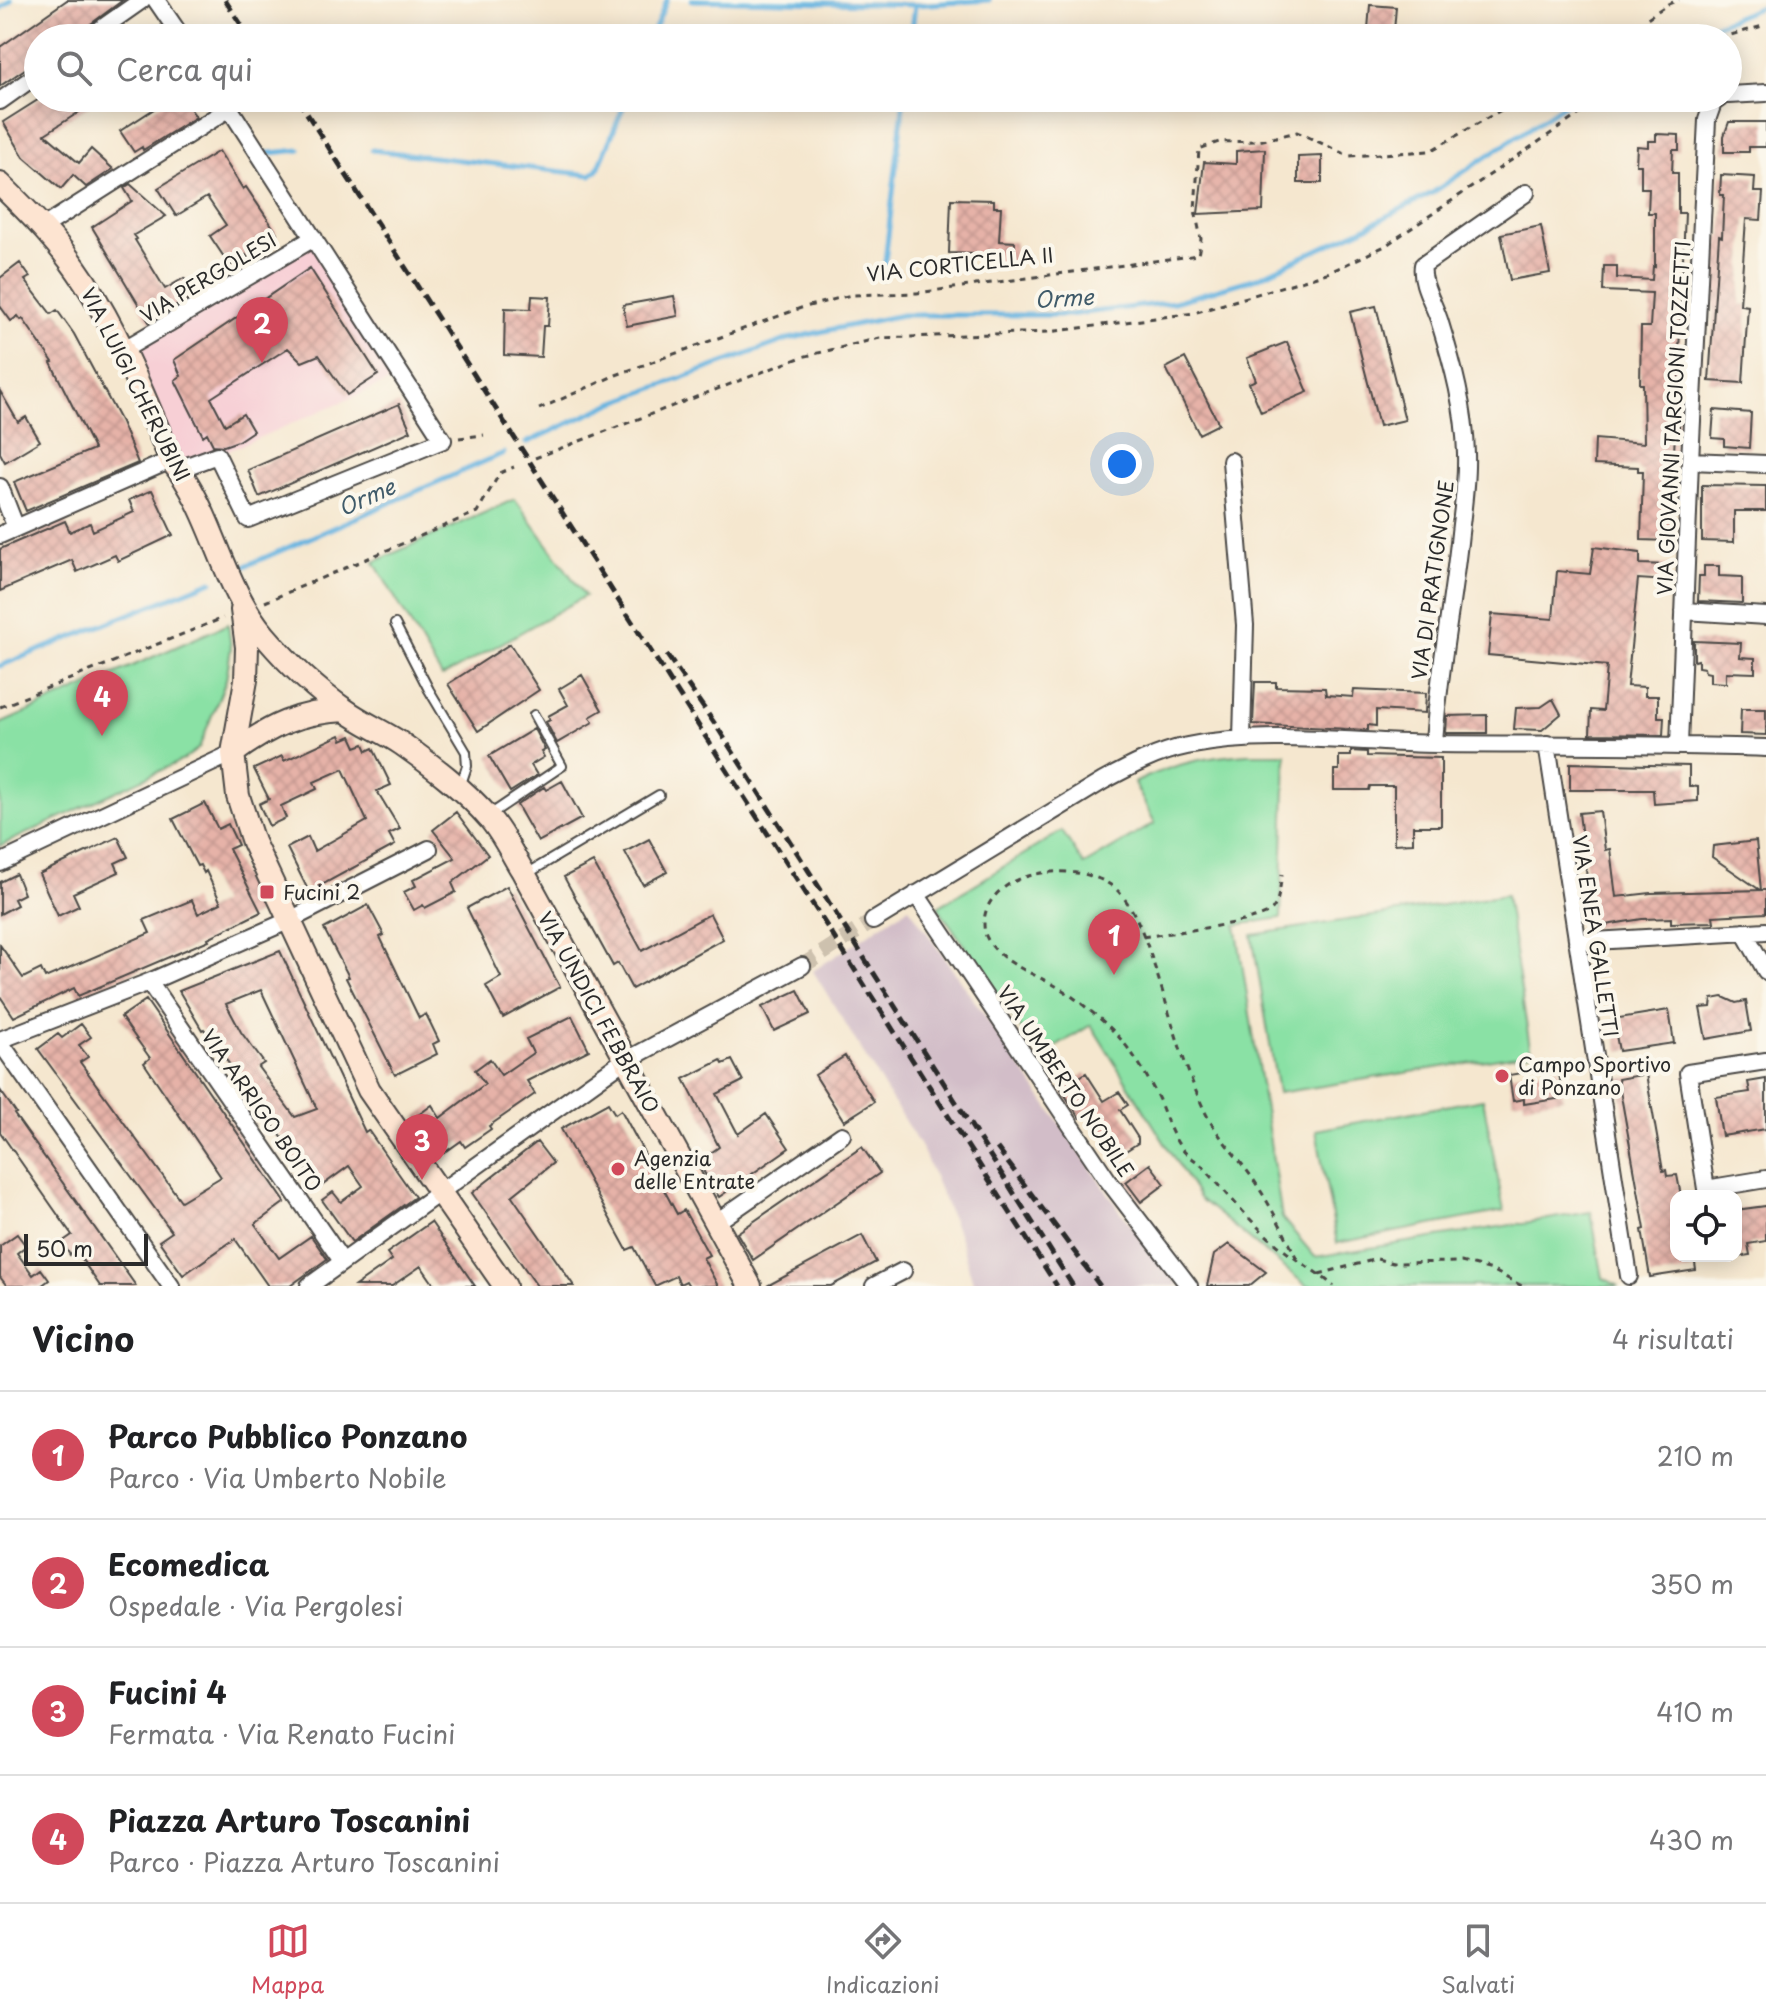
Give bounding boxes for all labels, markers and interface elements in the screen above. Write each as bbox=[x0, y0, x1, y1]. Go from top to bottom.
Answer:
search box bbox=[24, 24, 1742, 112]
icon: search bbox=[52, 46, 96, 90]
text: Cerca qui bbox=[116, 46, 253, 91]
street label: VIA PERGOLESI bbox=[134, 224, 282, 330]
street label: VIA CORTICELLA II bbox=[865, 239, 1055, 289]
street label: VIA GIOVANNI TARGIONI TOZZETTI bbox=[1649, 240, 1697, 596]
water label: Orme bbox=[1034, 279, 1096, 315]
street label: VIA LUIGI CHERUBINI bbox=[74, 282, 198, 486]
pin: 2 bbox=[236, 297, 288, 363]
your location bbox=[1102, 444, 1142, 484]
water label: Orme bbox=[332, 468, 401, 523]
street label: VIA DI PRATIGNONE bbox=[1403, 478, 1461, 682]
pin: 4 bbox=[76, 670, 128, 736]
street label: VIA ENEA GALLETTI bbox=[1565, 833, 1627, 1039]
place label: Fucini 2 bbox=[283, 877, 361, 907]
marker: Fucini 2 bbox=[258, 883, 276, 901]
street label: VIA UNDICI FEBBRAIO bbox=[531, 906, 667, 1118]
pin: 1 bbox=[1088, 909, 1140, 975]
street label: VIA UMBERTO NOBILE bbox=[990, 979, 1142, 1183]
street label: VIA ARRIGO BOITO bbox=[194, 1022, 330, 1198]
place label: Campo Sportivo di Ponzano bbox=[1518, 1049, 1671, 1102]
marker: Campo Sportivo di Ponzano bbox=[1493, 1067, 1511, 1085]
pin: 3 bbox=[396, 1114, 448, 1180]
place label: Agenzia delle Entrate bbox=[634, 1143, 755, 1196]
marker: Agenzia delle Entrate bbox=[609, 1160, 627, 1178]
map controls bbox=[1670, 1190, 1742, 1262]
button: locate bbox=[1670, 1190, 1742, 1262]
scale bar bbox=[24, 1230, 148, 1266]
text: 50 m bbox=[36, 1231, 93, 1264]
text: Vicino bbox=[32, 1312, 134, 1364]
text: 4 risultati bbox=[1612, 1319, 1734, 1358]
text: Parco Pubblico Ponzano bbox=[108, 1413, 467, 1458]
text: 1 bbox=[52, 1436, 64, 1475]
text: 210 m bbox=[1657, 1436, 1734, 1475]
text: Parco · Via Umberto Nobile bbox=[108, 1458, 447, 1497]
text: Ecomedica bbox=[108, 1541, 269, 1586]
text: 2 bbox=[49, 1564, 67, 1603]
text: 350 m bbox=[1650, 1564, 1734, 1603]
text: Ospedale · Via Pergolesi bbox=[108, 1586, 403, 1625]
text: Fucini 4 bbox=[108, 1669, 227, 1714]
text: 3 bbox=[49, 1692, 67, 1731]
text: 410 m bbox=[1656, 1692, 1734, 1731]
text: Fermata · Via Renato Fucini bbox=[108, 1714, 456, 1753]
text: Piazza Arturo Toscanini bbox=[108, 1797, 470, 1842]
text: 4 bbox=[49, 1820, 67, 1859]
text: 430 m bbox=[1649, 1820, 1734, 1859]
text: Parco · Piazza Arturo Toscanini bbox=[108, 1842, 500, 1881]
tab: Mappa bbox=[251, 1919, 324, 2000]
tab: Indicazioni bbox=[826, 1919, 939, 2000]
tab: Salvati bbox=[1441, 1919, 1515, 2000]

